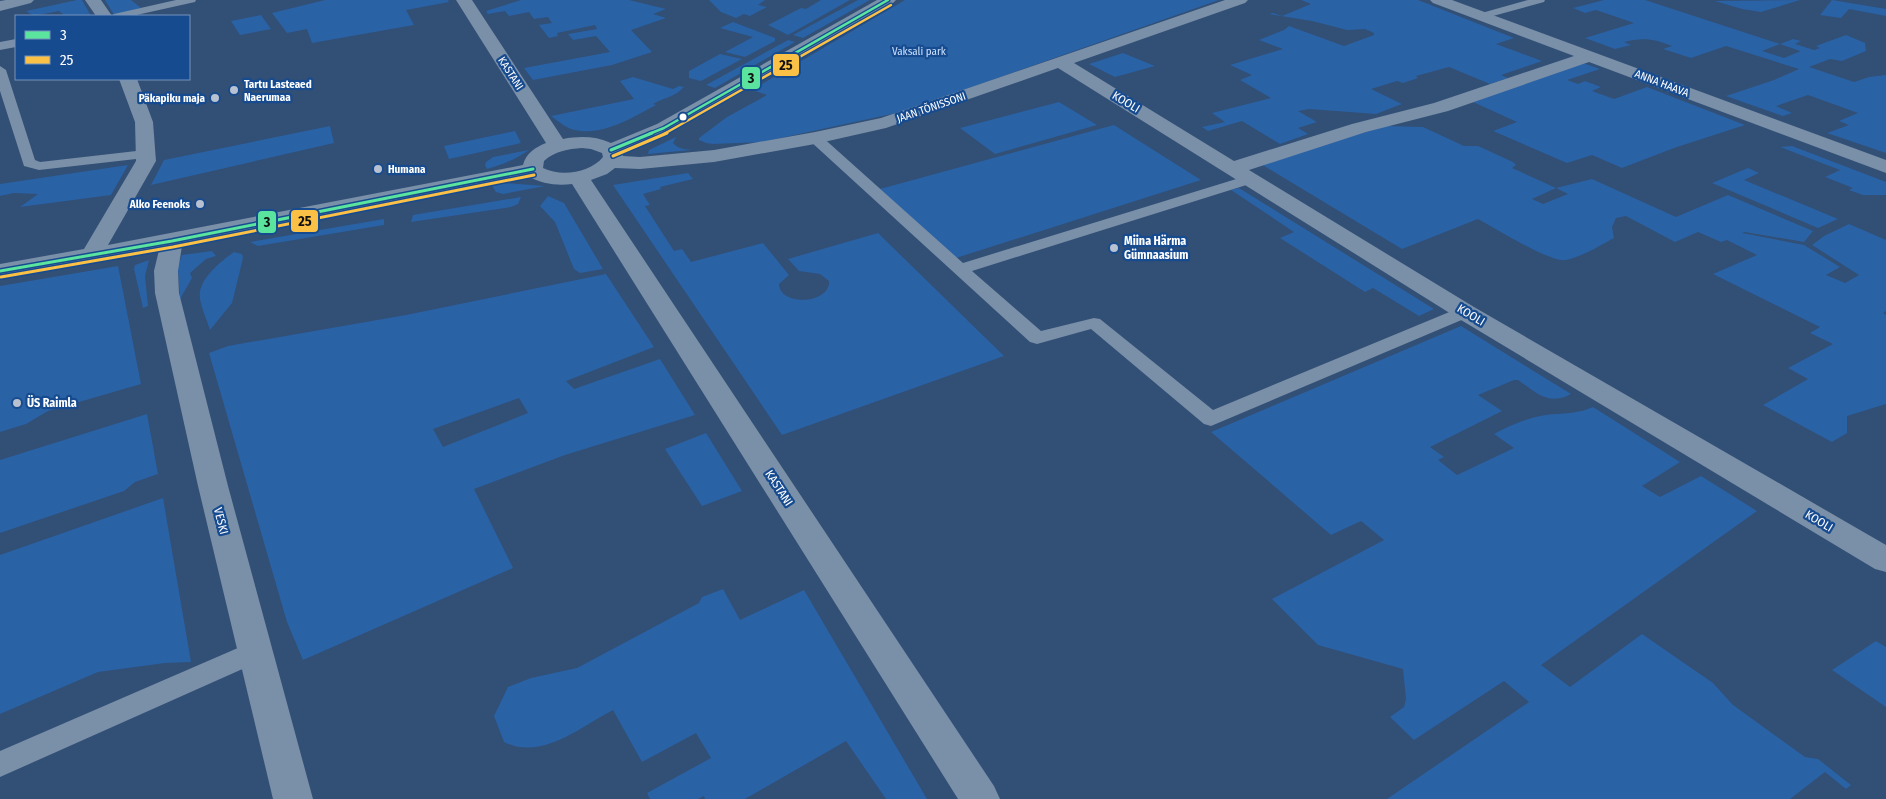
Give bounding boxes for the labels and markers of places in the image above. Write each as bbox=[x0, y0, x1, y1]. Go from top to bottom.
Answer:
place label: Tartu Lasteaed Naerumaa bbox=[244, 78, 312, 104]
marker: Tartu Lasteaed Naerumaa bbox=[228, 84, 240, 96]
place label: Päkapiku maja bbox=[139, 92, 206, 105]
marker: Päkapiku maja bbox=[209, 92, 221, 104]
unlabelled marker bbox=[678, 112, 688, 122]
marker: Humana bbox=[372, 163, 384, 175]
place label: Humana bbox=[388, 163, 426, 176]
place label: Alko Feenoks bbox=[129, 198, 190, 211]
marker: Alko Feenoks bbox=[194, 198, 206, 210]
place label: Miina Härma Gümnaasium bbox=[1124, 234, 1188, 262]
marker: Miina Härma Gümnaasium bbox=[1108, 242, 1120, 254]
place label: ÜS Raimla bbox=[27, 395, 77, 410]
marker: ÜS Raimla bbox=[11, 397, 23, 409]

